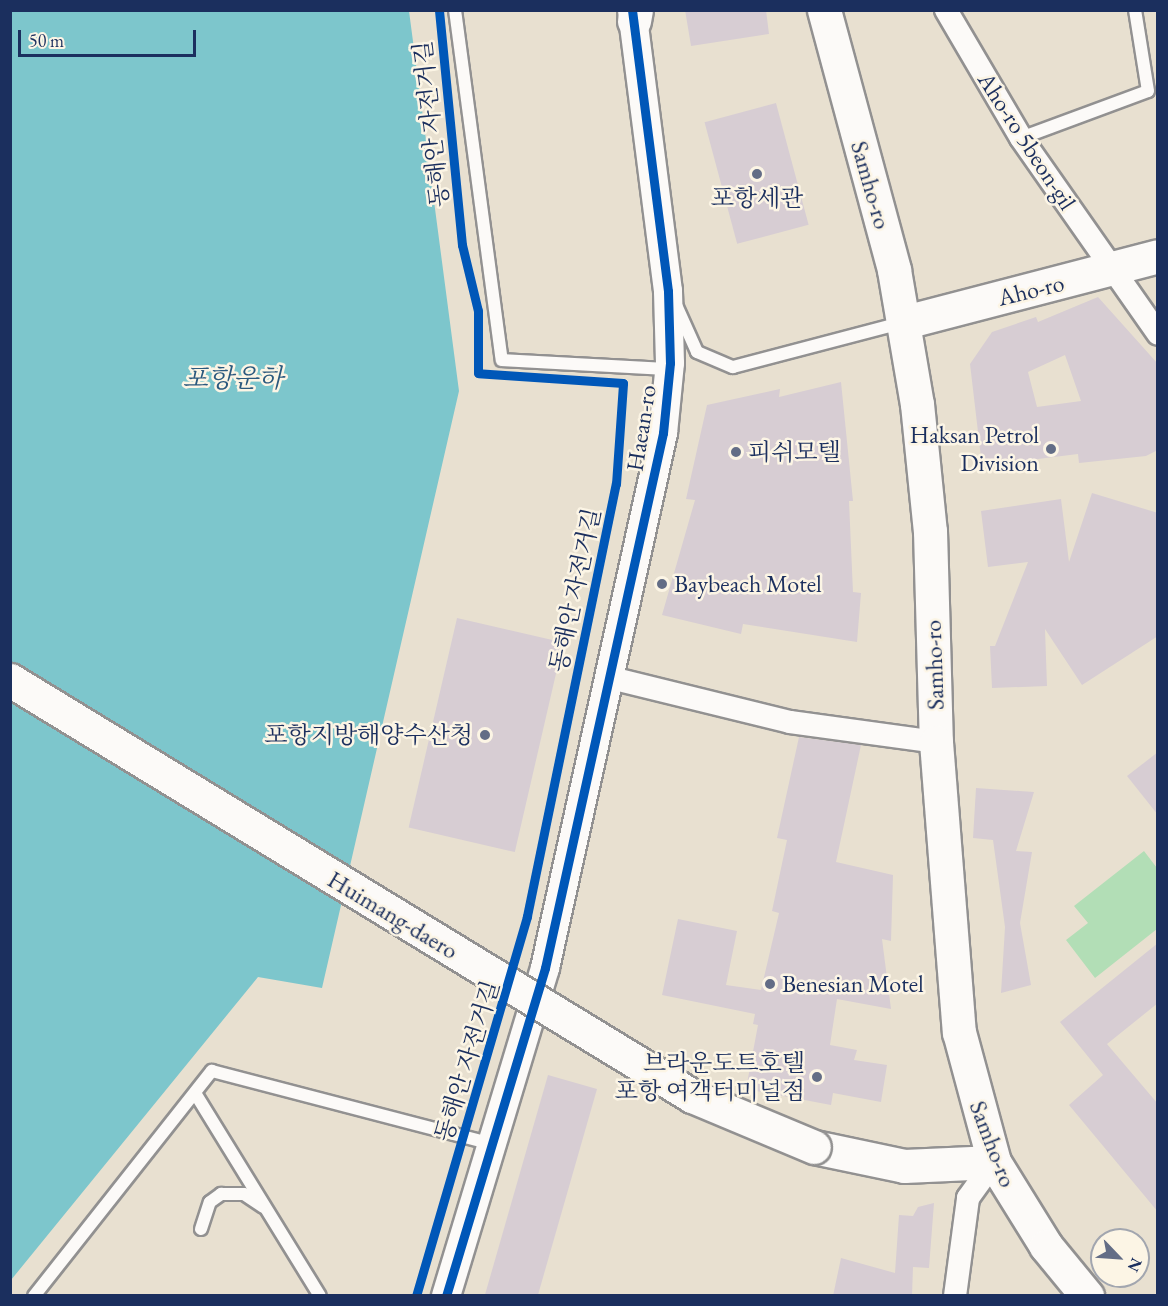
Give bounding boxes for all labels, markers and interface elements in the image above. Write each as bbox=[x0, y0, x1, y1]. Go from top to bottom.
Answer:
scale bar bbox=[21, 18, 200, 56]
text: 50 m bbox=[29, 29, 64, 52]
street label: 동해안 자전거길 bbox=[408, 39, 454, 209]
street label: Aho-ro 5beon-gil bbox=[972, 67, 1082, 215]
street label: Samho-ro bbox=[845, 138, 897, 232]
marker: 포항세관 bbox=[750, 167, 764, 181]
place label: 포항세관 bbox=[711, 184, 803, 212]
street label: Aho-ro bbox=[995, 268, 1067, 312]
water label: 포항운하 bbox=[183, 363, 283, 395]
street label: Haean-ro bbox=[620, 383, 662, 473]
place label: Haksan Petrol Division bbox=[910, 421, 1039, 477]
place label: 피쉬모텔 bbox=[748, 438, 841, 466]
marker: Haksan Petrol Division bbox=[1044, 442, 1058, 456]
marker: 피쉬모텔 bbox=[729, 445, 743, 459]
street label: 동해안 자전거길 bbox=[544, 505, 606, 675]
place label: Baybeach Motel bbox=[674, 570, 822, 598]
marker: Baybeach Motel bbox=[655, 577, 669, 591]
street label: Samho-ro bbox=[918, 619, 950, 711]
place label: 포항지방해양수산청 bbox=[264, 721, 473, 749]
marker: 포항지방해양수산청 bbox=[478, 728, 492, 742]
street label: Huimang-daero bbox=[323, 865, 463, 965]
place label: Benesian Motel bbox=[782, 970, 924, 998]
street label: 동해안 자전거길 bbox=[429, 977, 505, 1145]
marker: Benesian Motel bbox=[763, 977, 777, 991]
place label: 브라운도트호텔 포항 여객터미널점 bbox=[615, 1049, 805, 1105]
marker: 브라운도트호텔 포항 여객터미널점 bbox=[810, 1070, 824, 1084]
street label: Samho-ro bbox=[963, 1097, 1023, 1191]
north arrow bbox=[1090, 1228, 1150, 1288]
text: N bbox=[1123, 1255, 1147, 1275]

